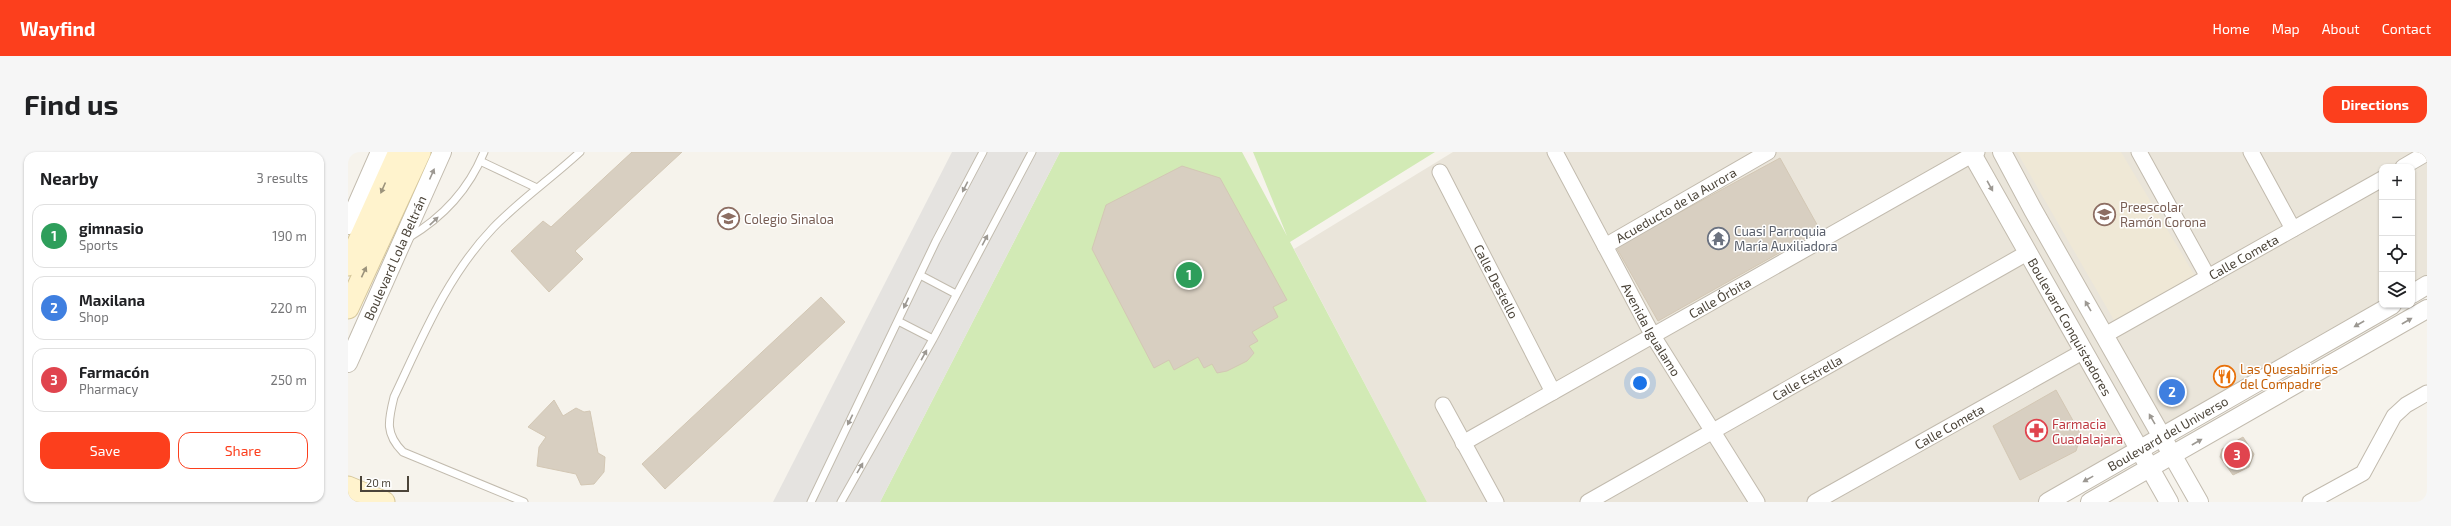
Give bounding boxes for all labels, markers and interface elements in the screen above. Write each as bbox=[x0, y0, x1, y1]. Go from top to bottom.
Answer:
text: Wayfind bbox=[20, 17, 95, 40]
text: Home bbox=[2213, 20, 2250, 37]
text: Map bbox=[2272, 20, 2300, 37]
text: About bbox=[2322, 20, 2360, 37]
text: Contact bbox=[2382, 20, 2431, 37]
button: Directions bbox=[2323, 86, 2427, 123]
text: Find us bbox=[24, 87, 118, 121]
street label: Acueducto de la Aurora bbox=[1613, 164, 1739, 246]
map controls bbox=[2379, 164, 2415, 308]
button: + bbox=[2379, 164, 2415, 200]
text: Nearby bbox=[40, 168, 98, 188]
one-way arrow bbox=[429, 168, 435, 180]
text: 3 results bbox=[257, 170, 308, 186]
one-way arrow bbox=[1986, 180, 1993, 192]
one-way arrow bbox=[961, 181, 968, 192]
one-way arrow bbox=[380, 182, 386, 193]
street label: Boulevard Lola Beltrán bbox=[360, 193, 430, 323]
place label: Preescolar Ramón Corona bbox=[2120, 199, 2206, 230]
button: − bbox=[2379, 200, 2415, 236]
school or university icon: Preescolar Ramón Corona bbox=[2092, 201, 2118, 227]
school or university icon: Colegio Sinaloa bbox=[716, 206, 742, 232]
place label: Colegio Sinaloa bbox=[744, 211, 834, 227]
one-way arrow bbox=[429, 216, 439, 226]
text: gimnasio bbox=[79, 219, 144, 237]
place label: Cuasi Parroquia María Auxiliadora bbox=[1734, 223, 1838, 254]
temple icon: Cuasi Parroquia María Auxiliadora bbox=[1705, 225, 1731, 251]
text: 1 bbox=[51, 228, 57, 244]
text: 190 m bbox=[272, 228, 307, 244]
street label: Calle Cometa bbox=[2206, 231, 2281, 283]
one-way arrow bbox=[982, 234, 988, 246]
button: locate bbox=[2379, 236, 2415, 272]
text: Sports bbox=[79, 237, 118, 253]
street label: Calle Destello bbox=[1470, 242, 1522, 321]
street label: Boulevard Conquistadores bbox=[2025, 255, 2115, 399]
pin: 1 bbox=[1176, 260, 1202, 290]
one-way arrow bbox=[361, 267, 367, 278]
button: layers bbox=[2379, 272, 2415, 308]
street label: Calle Órbita bbox=[1686, 274, 1754, 322]
street label: Avenida Igualamo bbox=[1618, 280, 1684, 379]
text: Maxilana bbox=[79, 291, 145, 309]
one-way arrow bbox=[903, 297, 909, 308]
text: 2 bbox=[50, 300, 58, 316]
text: 220 m bbox=[270, 300, 307, 316]
one-way arrow bbox=[2085, 300, 2092, 312]
text: Shop bbox=[79, 309, 109, 325]
one-way arrow bbox=[2401, 317, 2413, 324]
one-way arrow bbox=[2353, 321, 2365, 328]
one-way arrow bbox=[920, 349, 927, 361]
street label: Calle Estrella bbox=[1769, 351, 1845, 404]
place label: Las Quesabirrias del Compadre bbox=[2240, 361, 2338, 392]
text: Farmacón bbox=[79, 363, 149, 381]
restaurant icon: Las Quesabirrias del Compadre bbox=[2211, 363, 2237, 389]
text: 3 bbox=[50, 372, 58, 388]
text: 250 m bbox=[271, 372, 307, 388]
your location bbox=[1630, 373, 1650, 393]
pin: 2 bbox=[2159, 377, 2185, 407]
text: Pharmacy bbox=[79, 381, 138, 397]
street label: Boulevard del Universo bbox=[2105, 393, 2231, 474]
street label: Calle Cometa bbox=[1912, 401, 1987, 453]
one-way arrow bbox=[847, 414, 853, 426]
one-way arrow bbox=[2149, 414, 2156, 425]
place label: Farmacia Guadalajara bbox=[2052, 416, 2123, 447]
pharmacy icon: Farmacia Guadalajara bbox=[2024, 418, 2050, 444]
button: Save bbox=[40, 432, 170, 469]
button: Share bbox=[178, 432, 308, 469]
one-way arrow bbox=[2191, 438, 2203, 445]
pin: 3 bbox=[2224, 440, 2250, 470]
one-way arrow bbox=[857, 462, 864, 474]
scale bar bbox=[360, 474, 409, 493]
text: 20 m bbox=[366, 476, 391, 489]
one-way arrow bbox=[2082, 476, 2094, 483]

